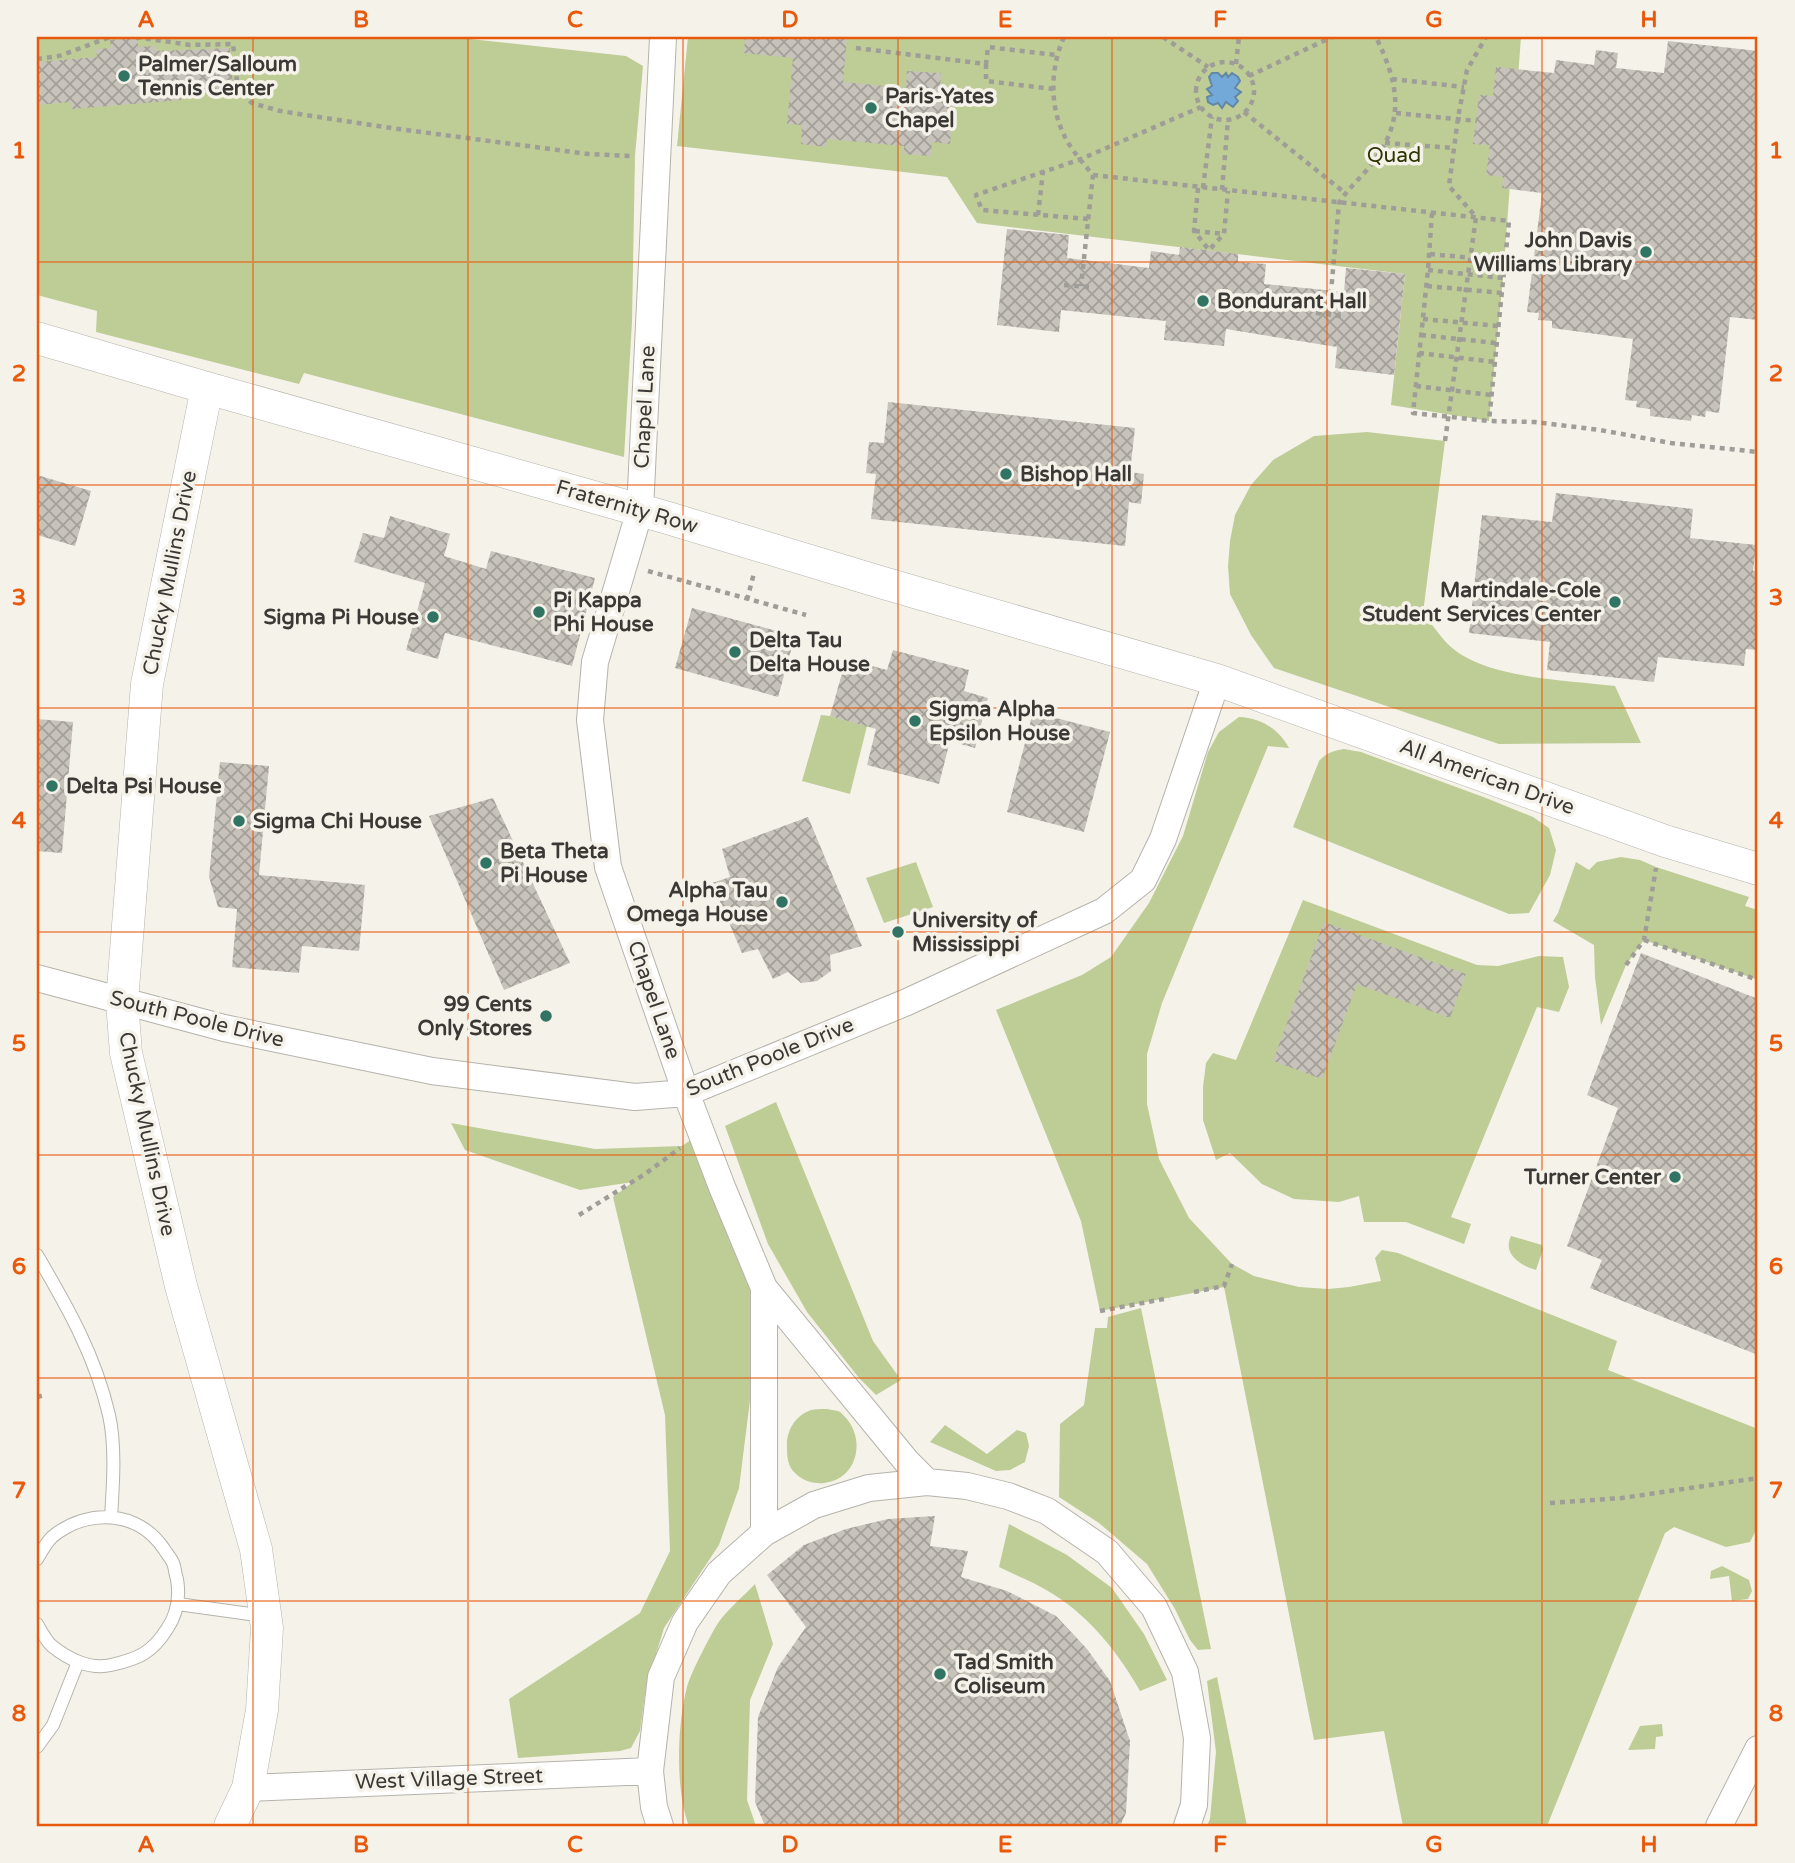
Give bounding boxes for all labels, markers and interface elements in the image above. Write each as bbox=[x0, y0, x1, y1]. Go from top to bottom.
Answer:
text: A bbox=[137, 6, 155, 34]
text: B bbox=[353, 6, 369, 34]
text: C bbox=[567, 6, 583, 34]
text: D bbox=[781, 6, 799, 34]
text: E bbox=[998, 6, 1012, 34]
text: F bbox=[1213, 6, 1227, 34]
text: G bbox=[1425, 6, 1443, 34]
text: H bbox=[1640, 6, 1658, 34]
place label: Palmer/Salloum Tennis Center bbox=[137, 52, 297, 101]
marker: Palmer/Salloum Tennis Center bbox=[116, 68, 132, 84]
place label: Paris-Yates Chapel bbox=[885, 84, 994, 133]
marker: Paris-Yates Chapel bbox=[863, 100, 879, 116]
text: 1 bbox=[12, 137, 26, 165]
text: 1 bbox=[1769, 137, 1783, 165]
park label: Quad bbox=[1367, 143, 1421, 168]
place label: John Davis Williams Library bbox=[1474, 228, 1633, 277]
marker: John Davis Williams Library bbox=[1638, 244, 1654, 260]
place label: Bondurant Hall bbox=[1217, 289, 1367, 314]
marker: Bondurant Hall bbox=[1195, 293, 1211, 309]
street label: Chapel Lane bbox=[629, 345, 661, 469]
text: 2 bbox=[12, 360, 26, 388]
text: 2 bbox=[1769, 360, 1783, 388]
place label: Bishop Hall bbox=[1020, 462, 1132, 487]
marker: Bishop Hall bbox=[998, 466, 1014, 482]
street label: Chucky Mullins Drive bbox=[138, 468, 202, 677]
street label: Fraternity Row bbox=[553, 475, 701, 539]
place label: Martindale-Cole Student Services Center bbox=[1362, 578, 1602, 627]
text: 3 bbox=[12, 584, 26, 612]
text: 3 bbox=[1769, 584, 1783, 612]
place label: Pi Kappa Phi House bbox=[553, 588, 654, 637]
marker: Martindale-Cole Student Services Center bbox=[1607, 594, 1623, 610]
marker: Pi Kappa Phi House bbox=[531, 604, 547, 620]
place label: Sigma Pi House bbox=[264, 605, 419, 630]
marker: Sigma Pi House bbox=[425, 609, 441, 625]
place label: Delta Tau Delta House bbox=[749, 628, 870, 677]
marker: Delta Tau Delta House bbox=[727, 644, 743, 660]
place label: Sigma Alpha Epsilon House bbox=[929, 697, 1070, 746]
marker: Sigma Alpha Epsilon House bbox=[907, 713, 923, 729]
street label: All American Drive bbox=[1396, 734, 1578, 820]
place label: Delta Psi House bbox=[66, 774, 222, 799]
marker: Delta Psi House bbox=[44, 778, 60, 794]
text: 4 bbox=[12, 807, 27, 835]
text: 4 bbox=[1769, 807, 1784, 835]
place label: Sigma Chi House bbox=[253, 809, 422, 834]
marker: Sigma Chi House bbox=[231, 813, 247, 829]
place label: Beta Theta Pi House bbox=[500, 839, 609, 888]
marker: Beta Theta Pi House bbox=[478, 855, 494, 871]
place label: Alpha Tau Omega House bbox=[626, 878, 768, 927]
marker: Alpha Tau Omega House bbox=[774, 894, 790, 910]
place label: University of Mississippi bbox=[912, 908, 1038, 957]
marker: University of Mississippi bbox=[890, 924, 906, 940]
street label: Chapel Lane bbox=[622, 938, 686, 1063]
street label: South Poole Drive bbox=[107, 985, 287, 1053]
place label: 99 Cents Only Stores bbox=[418, 992, 532, 1041]
marker: 99 Cents Only Stores bbox=[538, 1008, 554, 1024]
street label: South Poole Drive bbox=[683, 1012, 857, 1102]
text: 5 bbox=[12, 1030, 26, 1058]
street label: Chucky Mullins Drive bbox=[113, 1030, 181, 1238]
text: 5 bbox=[1769, 1030, 1783, 1058]
place label: Turner Center bbox=[1523, 1165, 1662, 1190]
marker: Turner Center bbox=[1667, 1169, 1683, 1185]
text: 6 bbox=[12, 1253, 26, 1281]
text: 6 bbox=[1769, 1253, 1783, 1281]
text: 7 bbox=[12, 1477, 26, 1505]
text: 7 bbox=[1769, 1477, 1783, 1505]
place label: Tad Smith Coliseum bbox=[953, 1650, 1054, 1699]
marker: Tad Smith Coliseum bbox=[932, 1666, 948, 1682]
text: 8 bbox=[12, 1700, 26, 1728]
text: 8 bbox=[1769, 1700, 1783, 1728]
street label: West Village Street bbox=[355, 1763, 543, 1795]
text: A bbox=[137, 1831, 155, 1859]
text: B bbox=[353, 1831, 369, 1859]
text: C bbox=[567, 1831, 583, 1859]
text: D bbox=[781, 1831, 799, 1859]
text: E bbox=[998, 1831, 1012, 1859]
text: F bbox=[1213, 1831, 1227, 1859]
text: G bbox=[1425, 1831, 1443, 1859]
text: H bbox=[1640, 1831, 1658, 1859]

